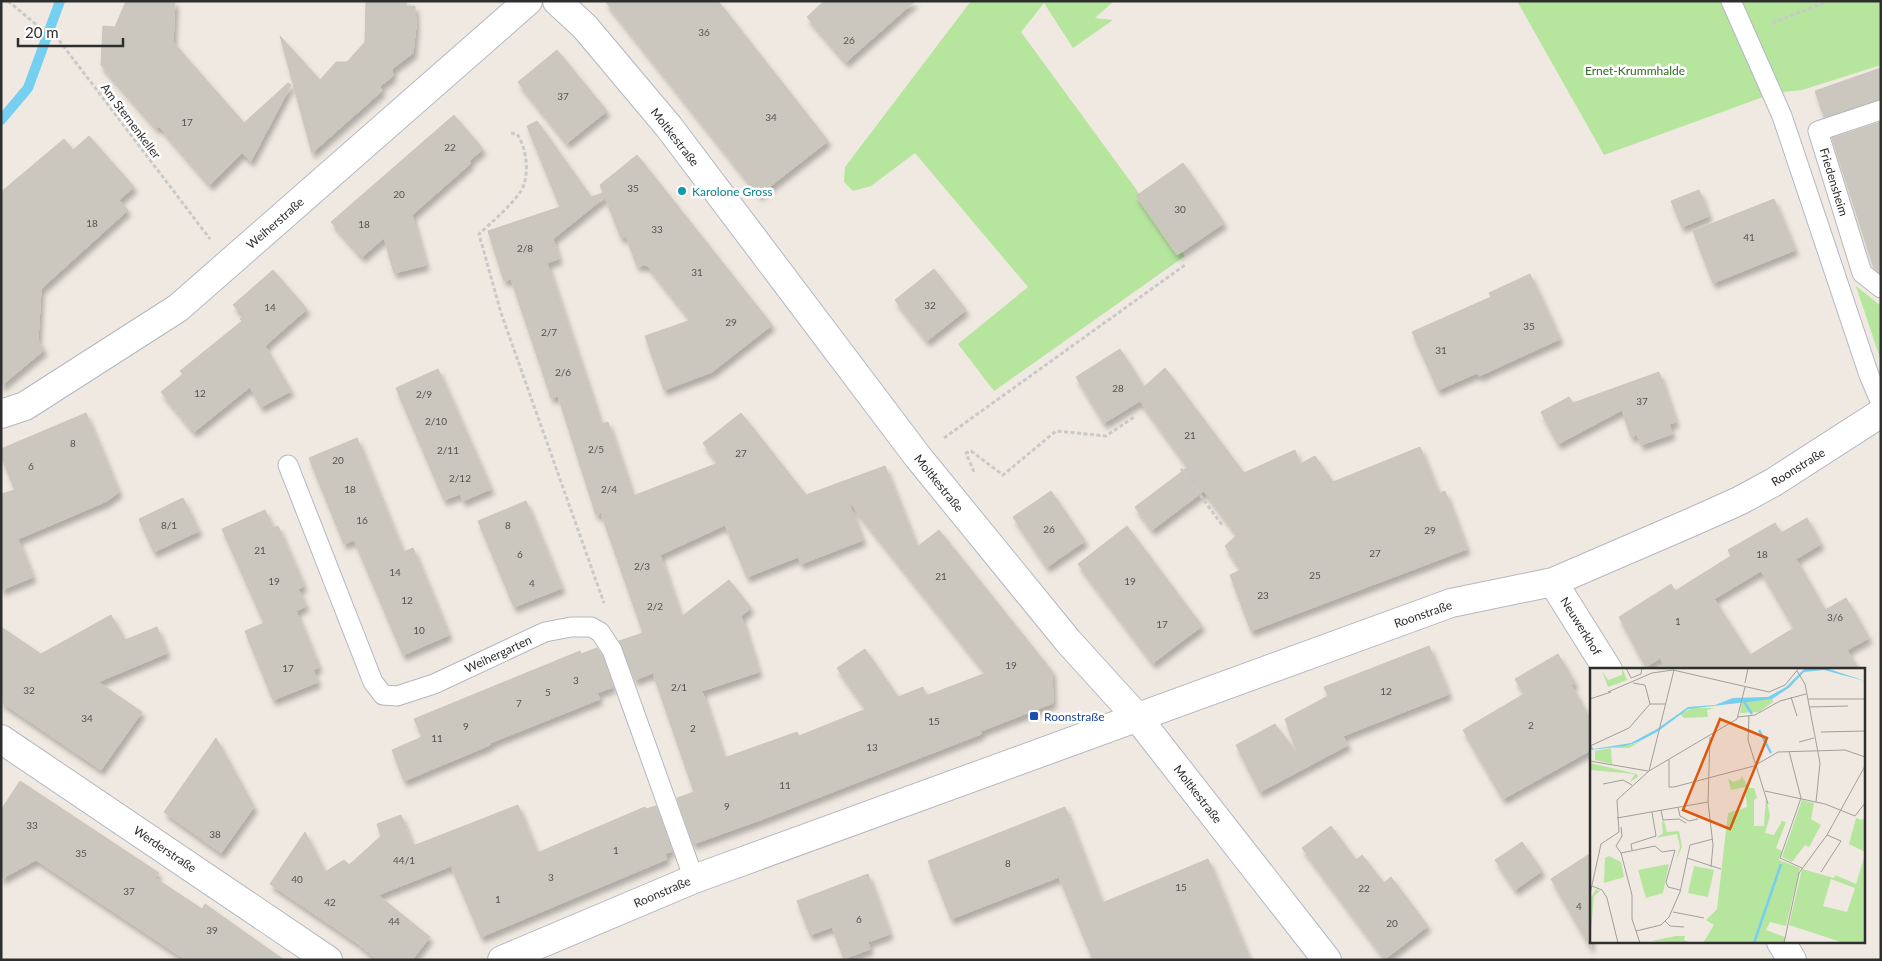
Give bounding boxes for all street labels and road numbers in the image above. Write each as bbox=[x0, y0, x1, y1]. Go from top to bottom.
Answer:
street label: Am Sternenkeller bbox=[98, 80, 165, 162]
street label: Moltkestraße bbox=[648, 105, 702, 169]
street label: Friedensheim bbox=[1817, 146, 1852, 218]
street label: Weiherstraße bbox=[243, 194, 307, 252]
street label: Roonstraße bbox=[1768, 445, 1828, 489]
street label: Moltkestraße bbox=[911, 451, 967, 515]
street label: Neuwerkhof bbox=[1557, 594, 1605, 659]
street label: Roonstraße bbox=[1392, 597, 1454, 631]
street label: Weihergarten bbox=[462, 632, 534, 676]
street label: Moltkestraße bbox=[1171, 762, 1225, 826]
street label: Werderstraße bbox=[131, 822, 199, 876]
street label: Roonstraße bbox=[631, 873, 693, 911]

